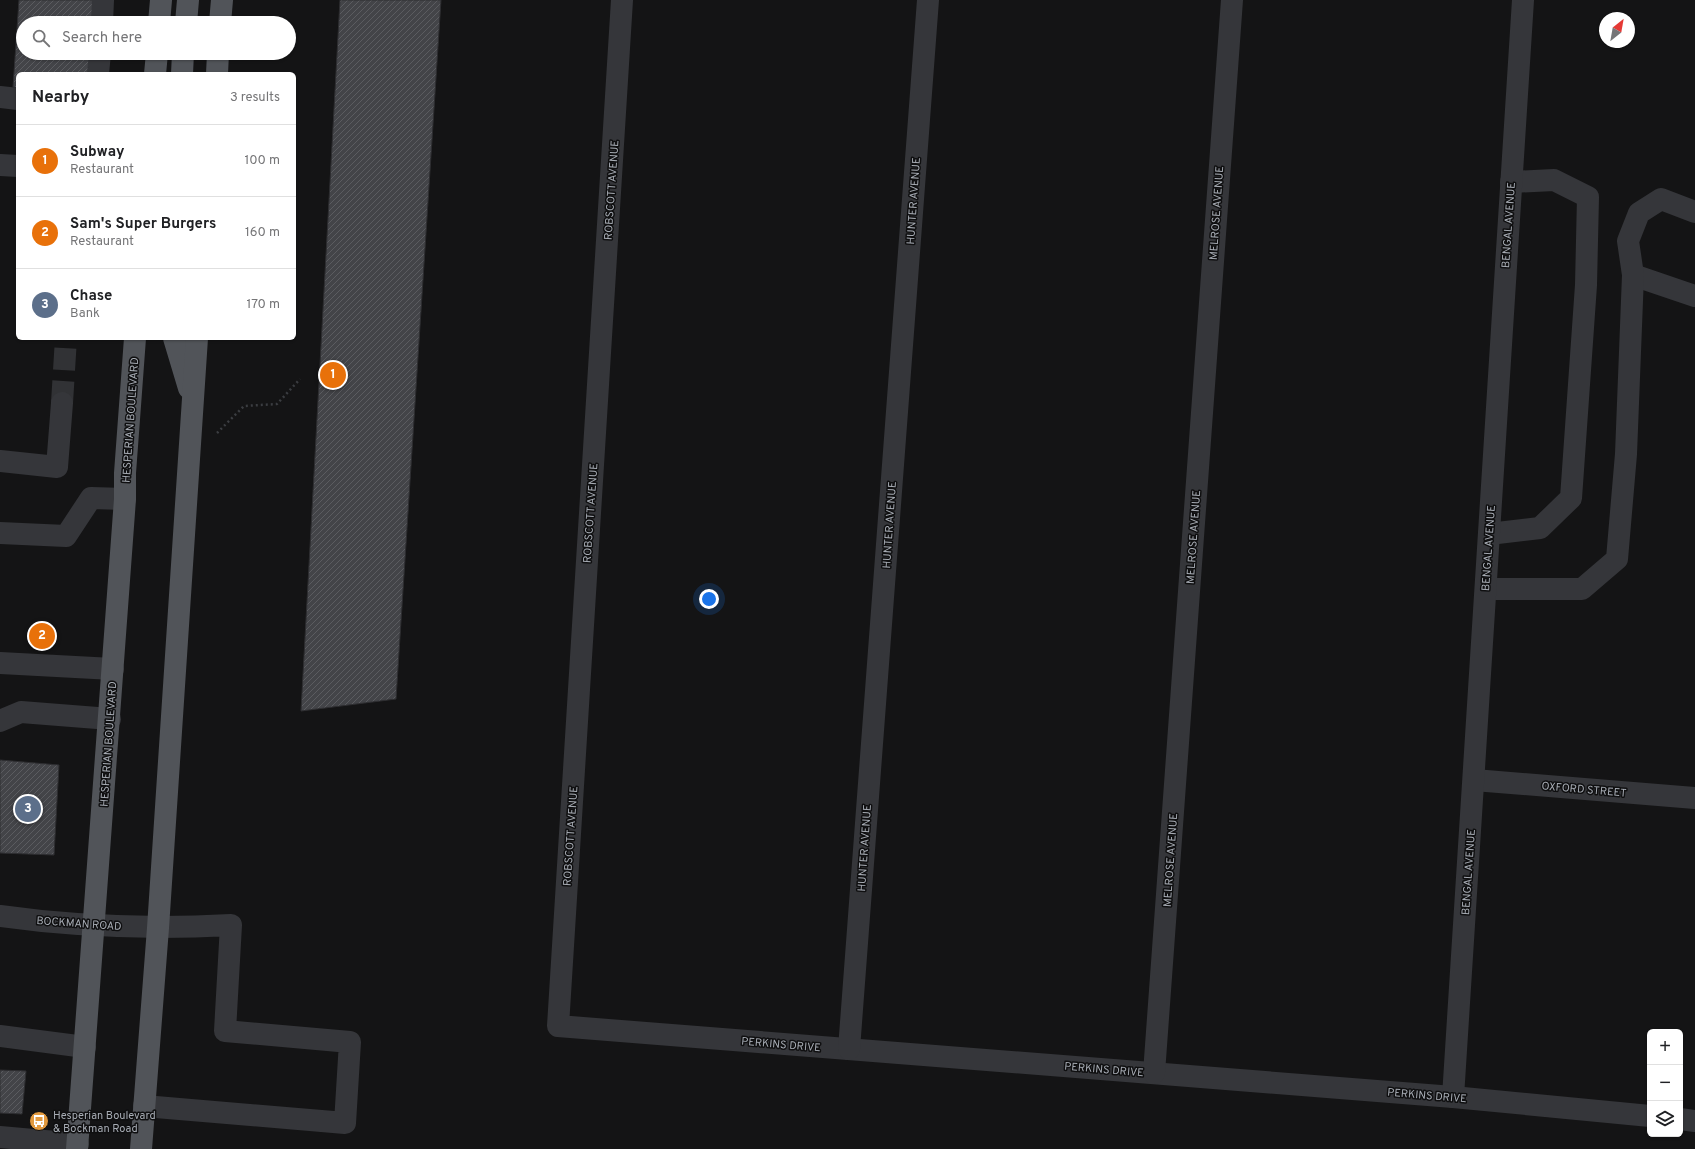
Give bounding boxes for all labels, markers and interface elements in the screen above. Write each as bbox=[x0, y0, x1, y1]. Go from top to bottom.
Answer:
north arrow bbox=[1599, 12, 1635, 48]
search box bbox=[16, 16, 296, 60]
icon: search bbox=[30, 27, 52, 49]
text: Search here bbox=[62, 29, 142, 48]
text: Nearby bbox=[32, 87, 89, 109]
text: 3 results bbox=[230, 90, 280, 106]
street label: ROBSCOTT AVENUE bbox=[602, 140, 622, 240]
text: Subway bbox=[70, 143, 124, 162]
text: 1 bbox=[42, 153, 48, 169]
text: 100 m bbox=[244, 153, 280, 169]
street label: HUNTER AVENUE bbox=[904, 157, 924, 245]
text: Restaurant bbox=[70, 162, 134, 178]
street label: MELROSE AVENUE bbox=[1207, 166, 1227, 260]
street label: BENGAL AVENUE bbox=[1499, 182, 1519, 268]
text: Sam's Super Burgers bbox=[70, 215, 216, 234]
text: 2 bbox=[41, 225, 49, 241]
text: 160 m bbox=[245, 225, 280, 241]
text: Restaurant bbox=[70, 234, 134, 250]
text: Chase bbox=[70, 287, 112, 306]
text: 3 bbox=[41, 297, 49, 313]
text: 170 m bbox=[246, 297, 280, 313]
text: Bank bbox=[70, 306, 100, 322]
street label: HESPERIAN BOULEVARD bbox=[120, 357, 142, 483]
pin: 1 bbox=[320, 360, 346, 390]
street label: ROBSCOTT AVENUE bbox=[581, 463, 601, 563]
street label: HUNTER AVENUE bbox=[880, 481, 900, 569]
street label: MELROSE AVENUE bbox=[1184, 490, 1204, 584]
street label: BENGAL AVENUE bbox=[1479, 505, 1499, 591]
your location bbox=[699, 589, 719, 609]
pin: 2 bbox=[29, 621, 55, 651]
street label: HESPERIAN BOULEVARD bbox=[98, 681, 120, 807]
street label: OXFORD STREET bbox=[1541, 779, 1627, 801]
street label: ROBSCOTT AVENUE bbox=[561, 786, 581, 886]
pin: 3 bbox=[15, 794, 41, 824]
street label: HUNTER AVENUE bbox=[855, 804, 875, 892]
street label: MELROSE AVENUE bbox=[1161, 813, 1181, 907]
street label: BENGAL AVENUE bbox=[1459, 829, 1479, 915]
street label: BOCKMAN ROAD bbox=[36, 914, 122, 934]
map controls bbox=[1647, 1029, 1683, 1137]
button: + bbox=[1647, 1029, 1683, 1065]
street label: PERKINS DRIVE bbox=[741, 1035, 821, 1055]
street label: PERKINS DRIVE bbox=[1064, 1060, 1144, 1080]
button: − bbox=[1647, 1065, 1683, 1101]
street label: PERKINS DRIVE bbox=[1387, 1086, 1467, 1106]
button: layers bbox=[1647, 1101, 1683, 1137]
place label: Hesperian Boulevard & Bockman Road bbox=[53, 1109, 156, 1136]
bus stop icon: Hesperian Boulevard & Bockman Road bbox=[28, 1110, 50, 1132]

